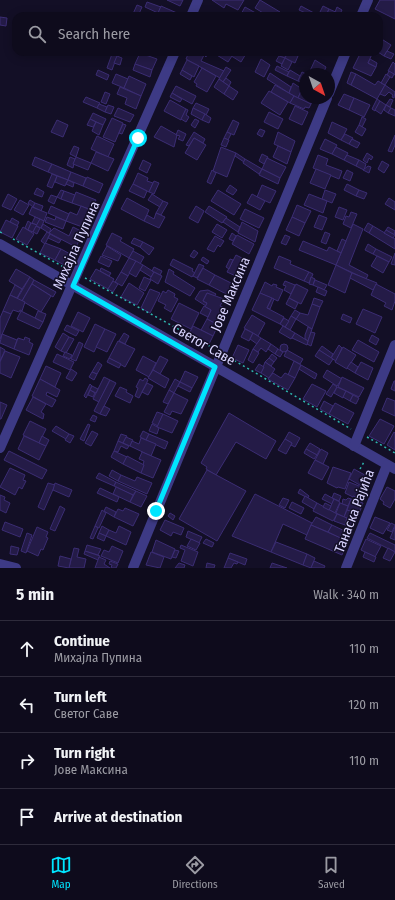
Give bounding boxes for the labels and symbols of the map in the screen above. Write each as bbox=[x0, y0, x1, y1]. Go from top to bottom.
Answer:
north arrow bbox=[299, 68, 335, 104]
route start bbox=[129, 129, 147, 147]
street label: Михајла Пупина bbox=[49, 198, 104, 292]
street label: Јове Максина bbox=[207, 254, 254, 334]
street label: Светог Саве bbox=[169, 320, 238, 369]
street label: Танаска Рајића bbox=[331, 467, 378, 555]
route end bbox=[147, 502, 165, 520]

